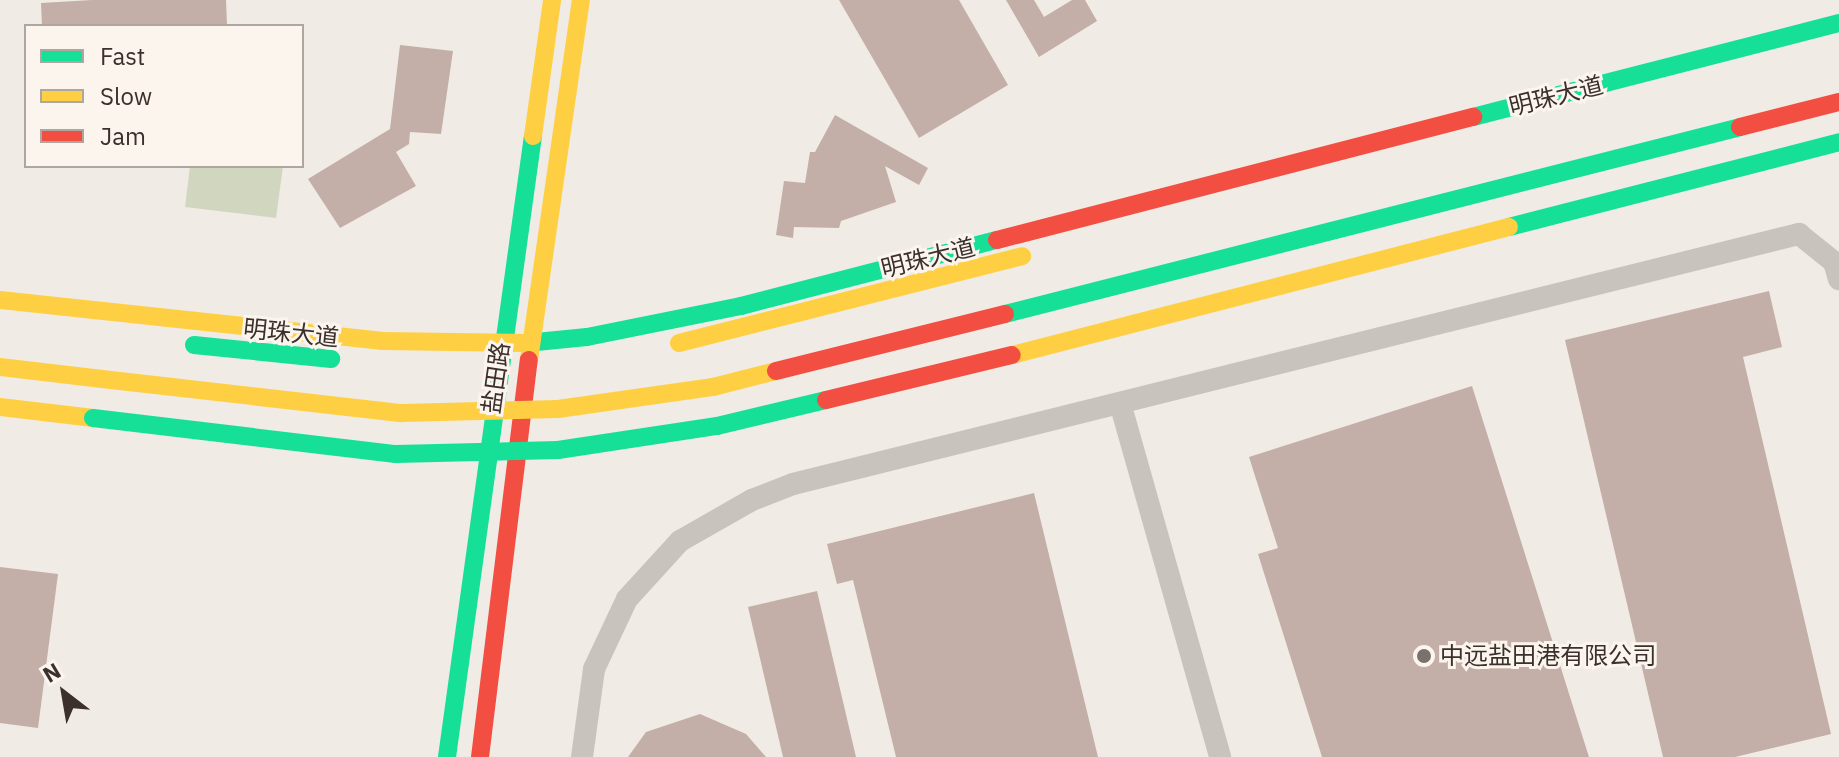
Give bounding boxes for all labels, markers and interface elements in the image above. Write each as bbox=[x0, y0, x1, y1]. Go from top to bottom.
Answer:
legend bbox=[24, 24, 304, 168]
text: Fast bbox=[100, 40, 145, 72]
street label: 明珠大道 bbox=[1506, 70, 1606, 122]
text: Slow bbox=[100, 80, 152, 112]
text: Jam bbox=[100, 120, 146, 152]
street label: 明珠大道 bbox=[878, 232, 978, 284]
street label: 明珠大道 bbox=[242, 314, 340, 352]
street label: 盐田路 bbox=[477, 340, 515, 416]
place label: 中远盐田港有限公司 bbox=[1440, 642, 1656, 670]
marker: 中远盐田港有限公司 bbox=[1415, 647, 1433, 665]
north arrow bbox=[24, 653, 104, 733]
text: N bbox=[37, 655, 66, 689]

